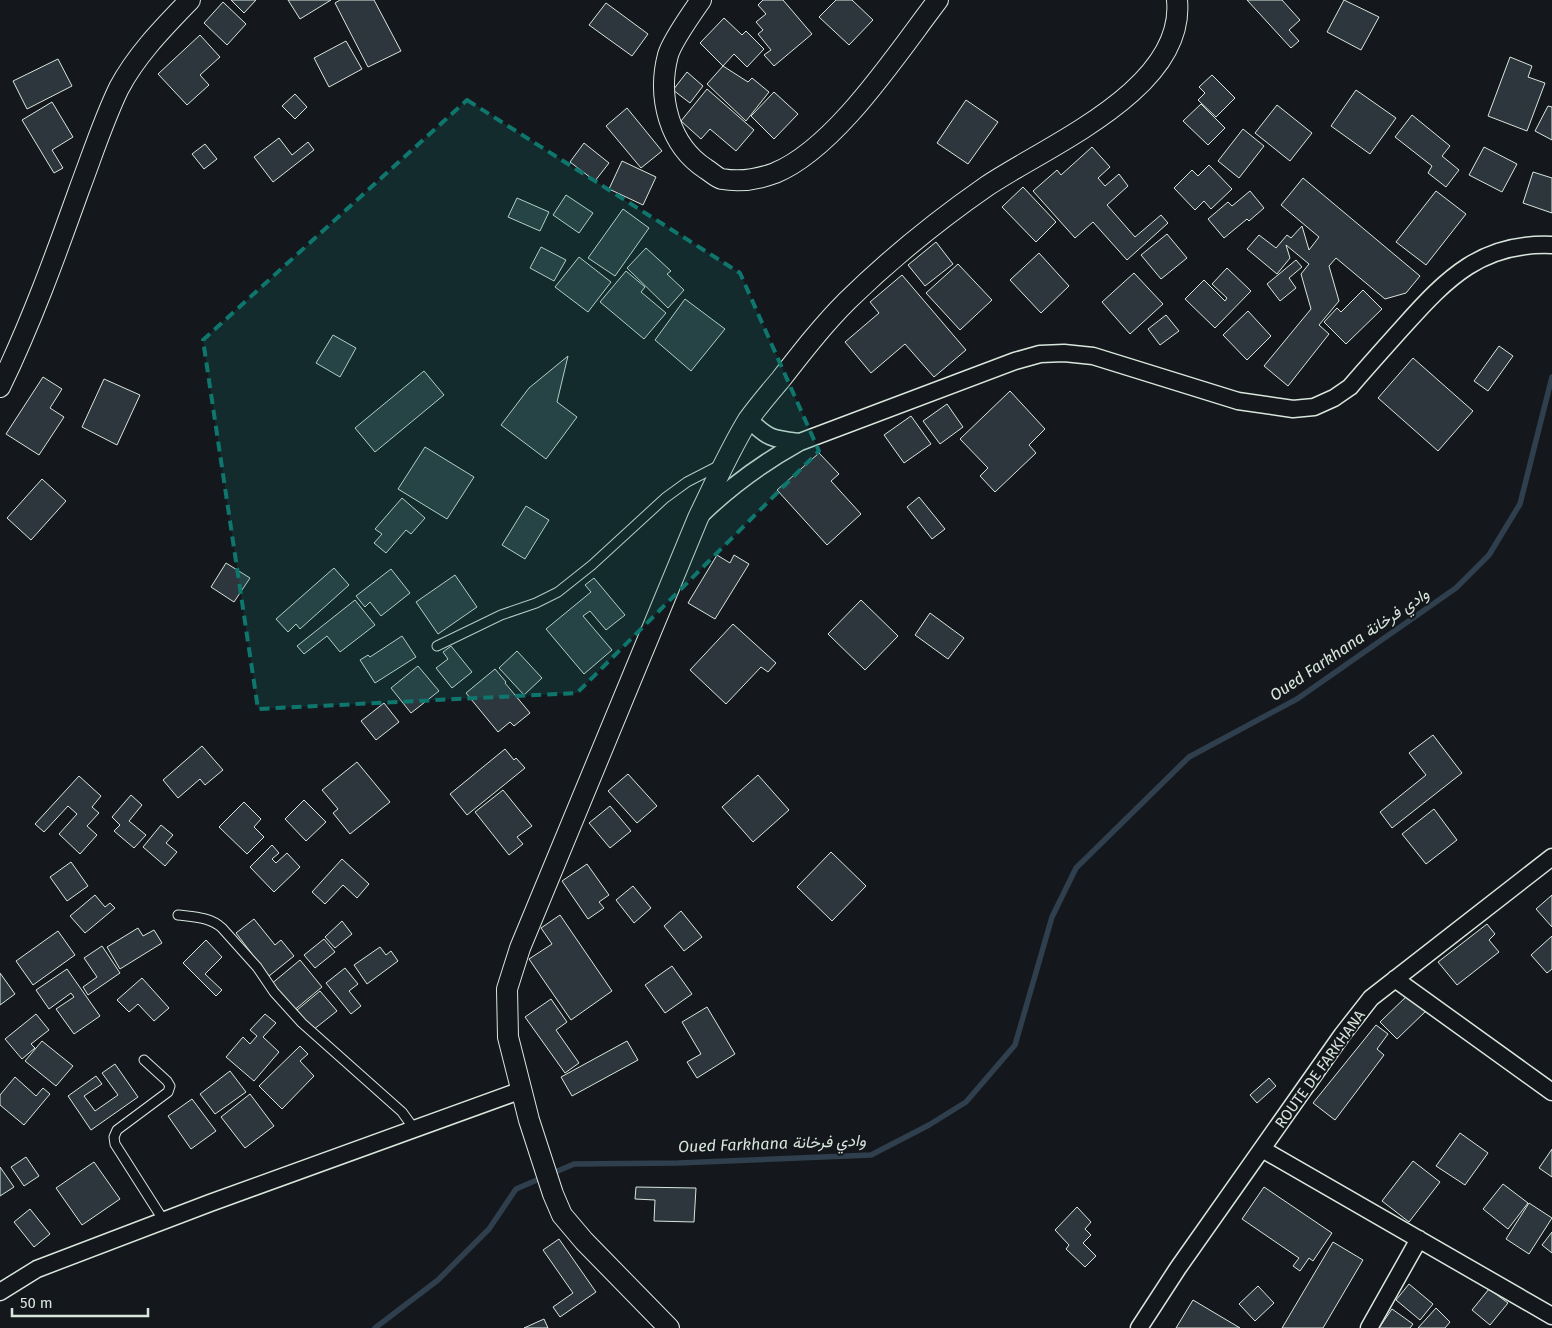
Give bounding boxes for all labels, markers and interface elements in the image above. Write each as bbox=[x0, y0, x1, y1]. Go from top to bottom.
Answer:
water label: Oued Farkhana وادي فرخانة bbox=[1266, 584, 1435, 708]
street label: ROUTE DE FARKHANA bbox=[1271, 1006, 1369, 1131]
water label: Oued Farkhana وادي فرخانة bbox=[678, 1131, 866, 1160]
scale bar bbox=[12, 1286, 149, 1318]
text: 50 m bbox=[20, 1294, 53, 1312]

